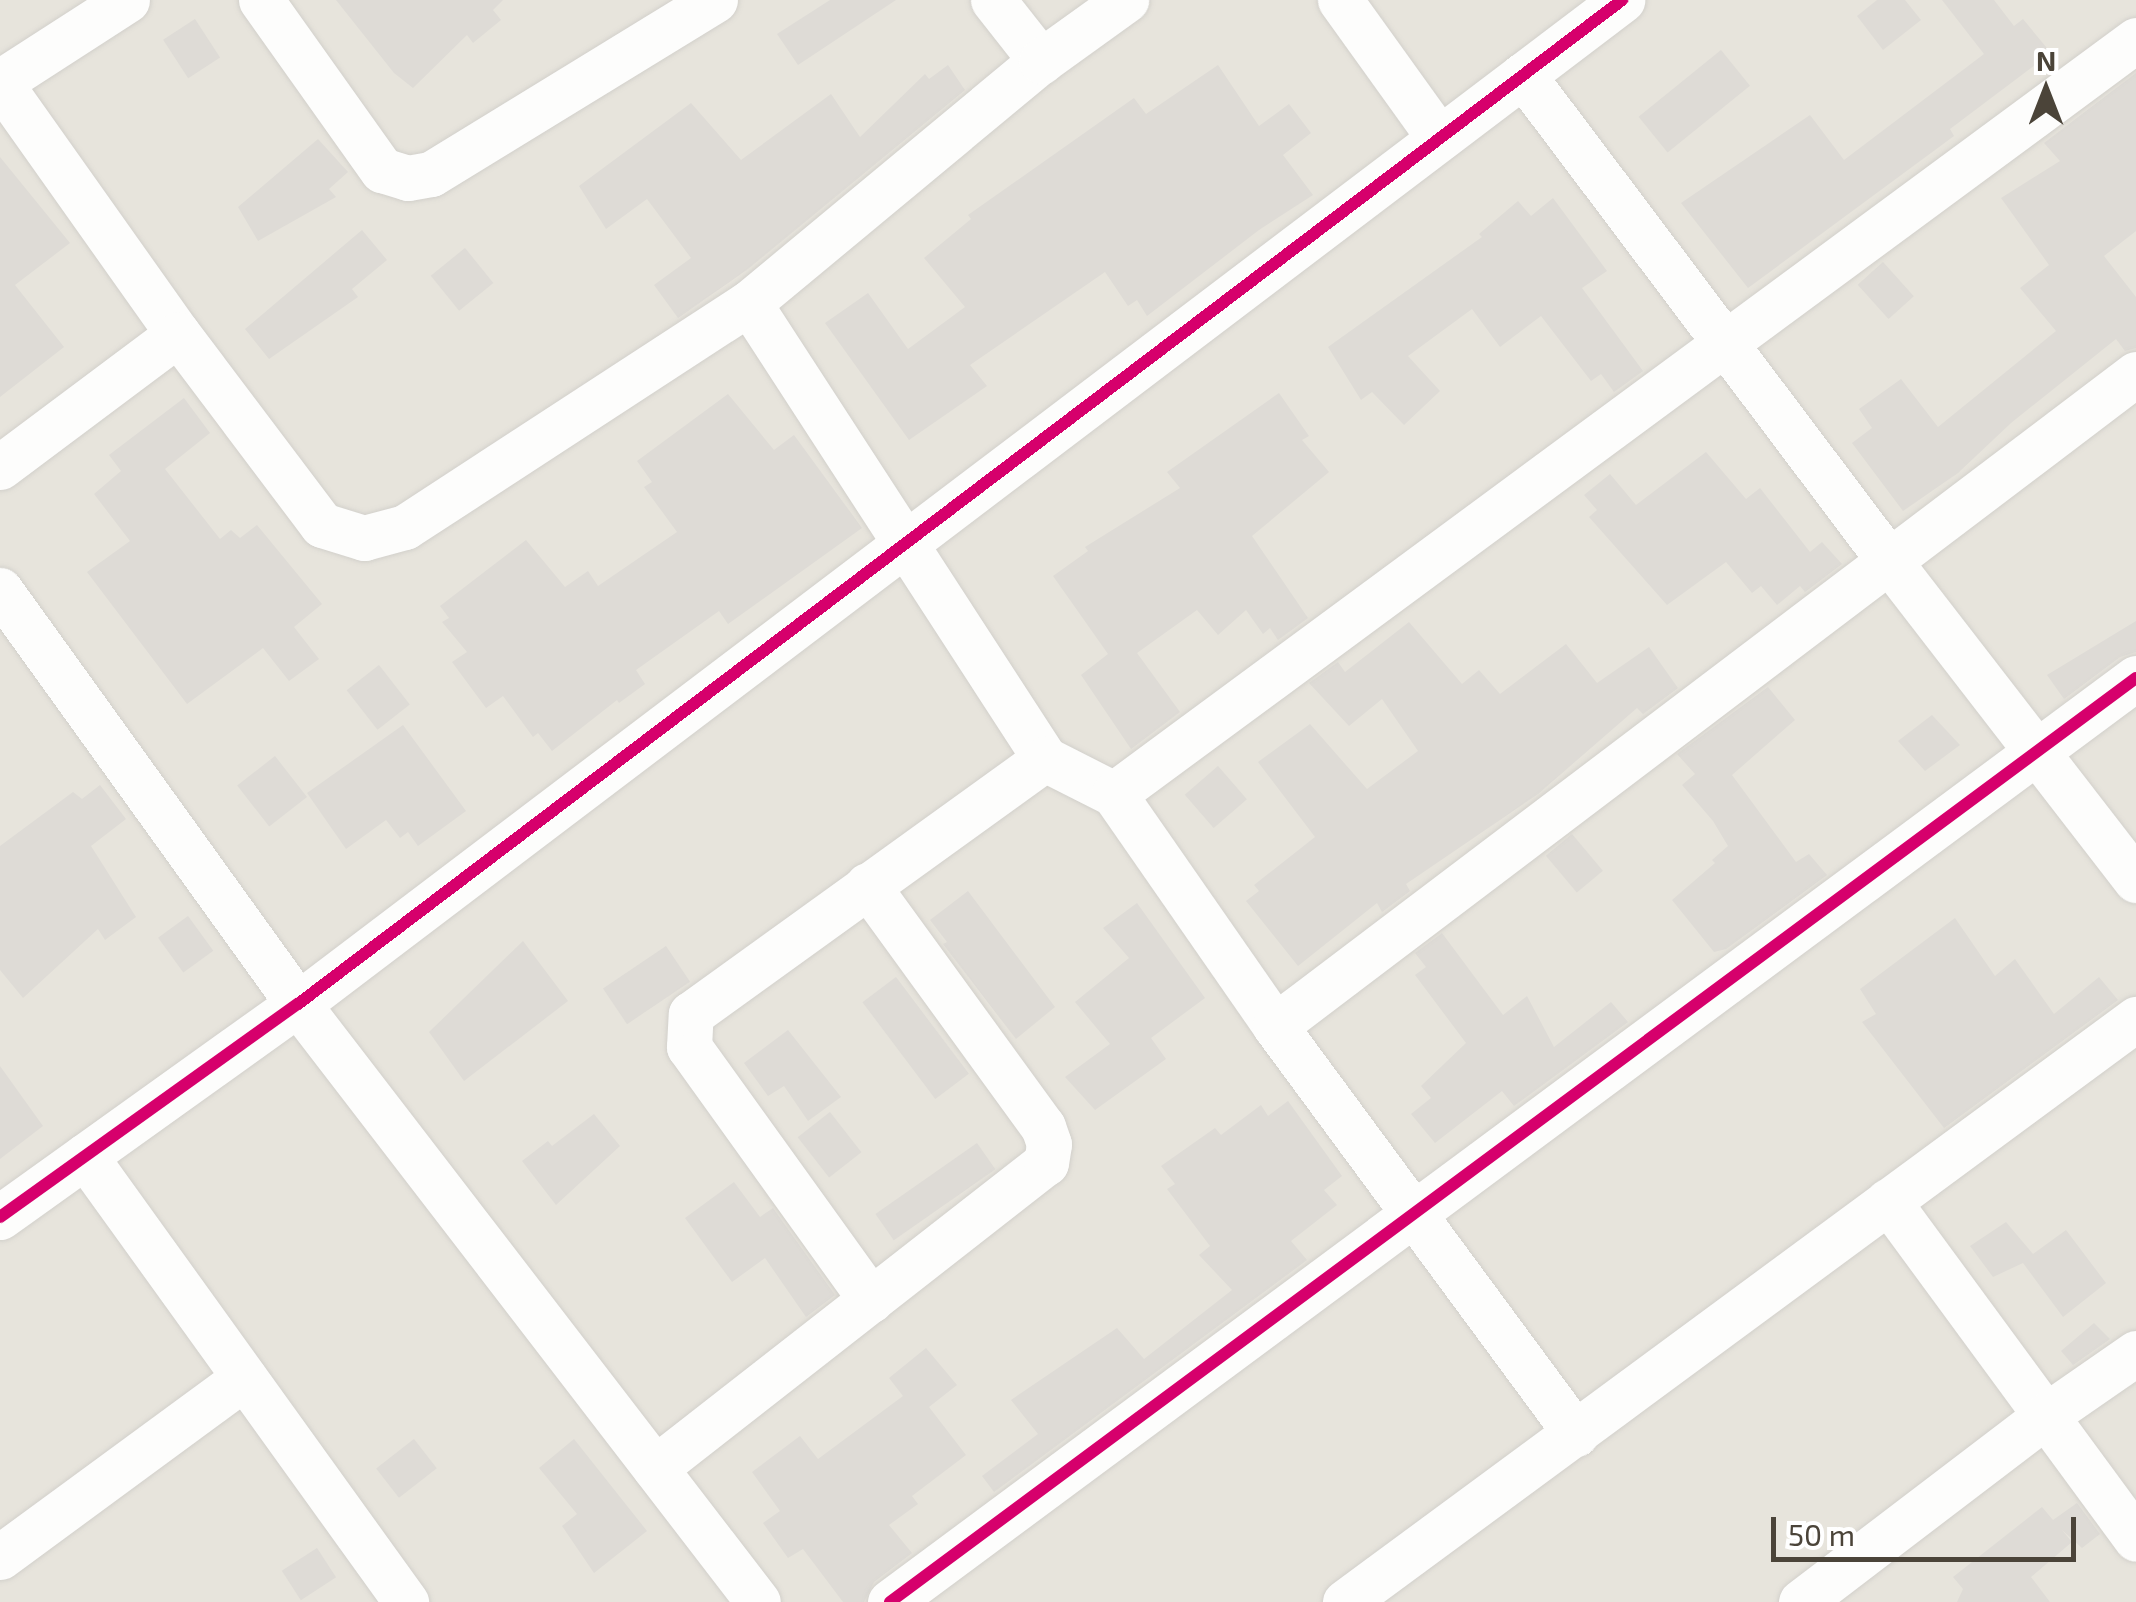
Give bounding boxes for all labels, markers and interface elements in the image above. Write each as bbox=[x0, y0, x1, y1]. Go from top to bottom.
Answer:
north arrow bbox=[1996, 40, 2096, 140]
text: N bbox=[2036, 43, 2056, 77]
scale bar bbox=[1776, 1497, 2081, 1559]
text: 50 m bbox=[1788, 1516, 1855, 1552]

